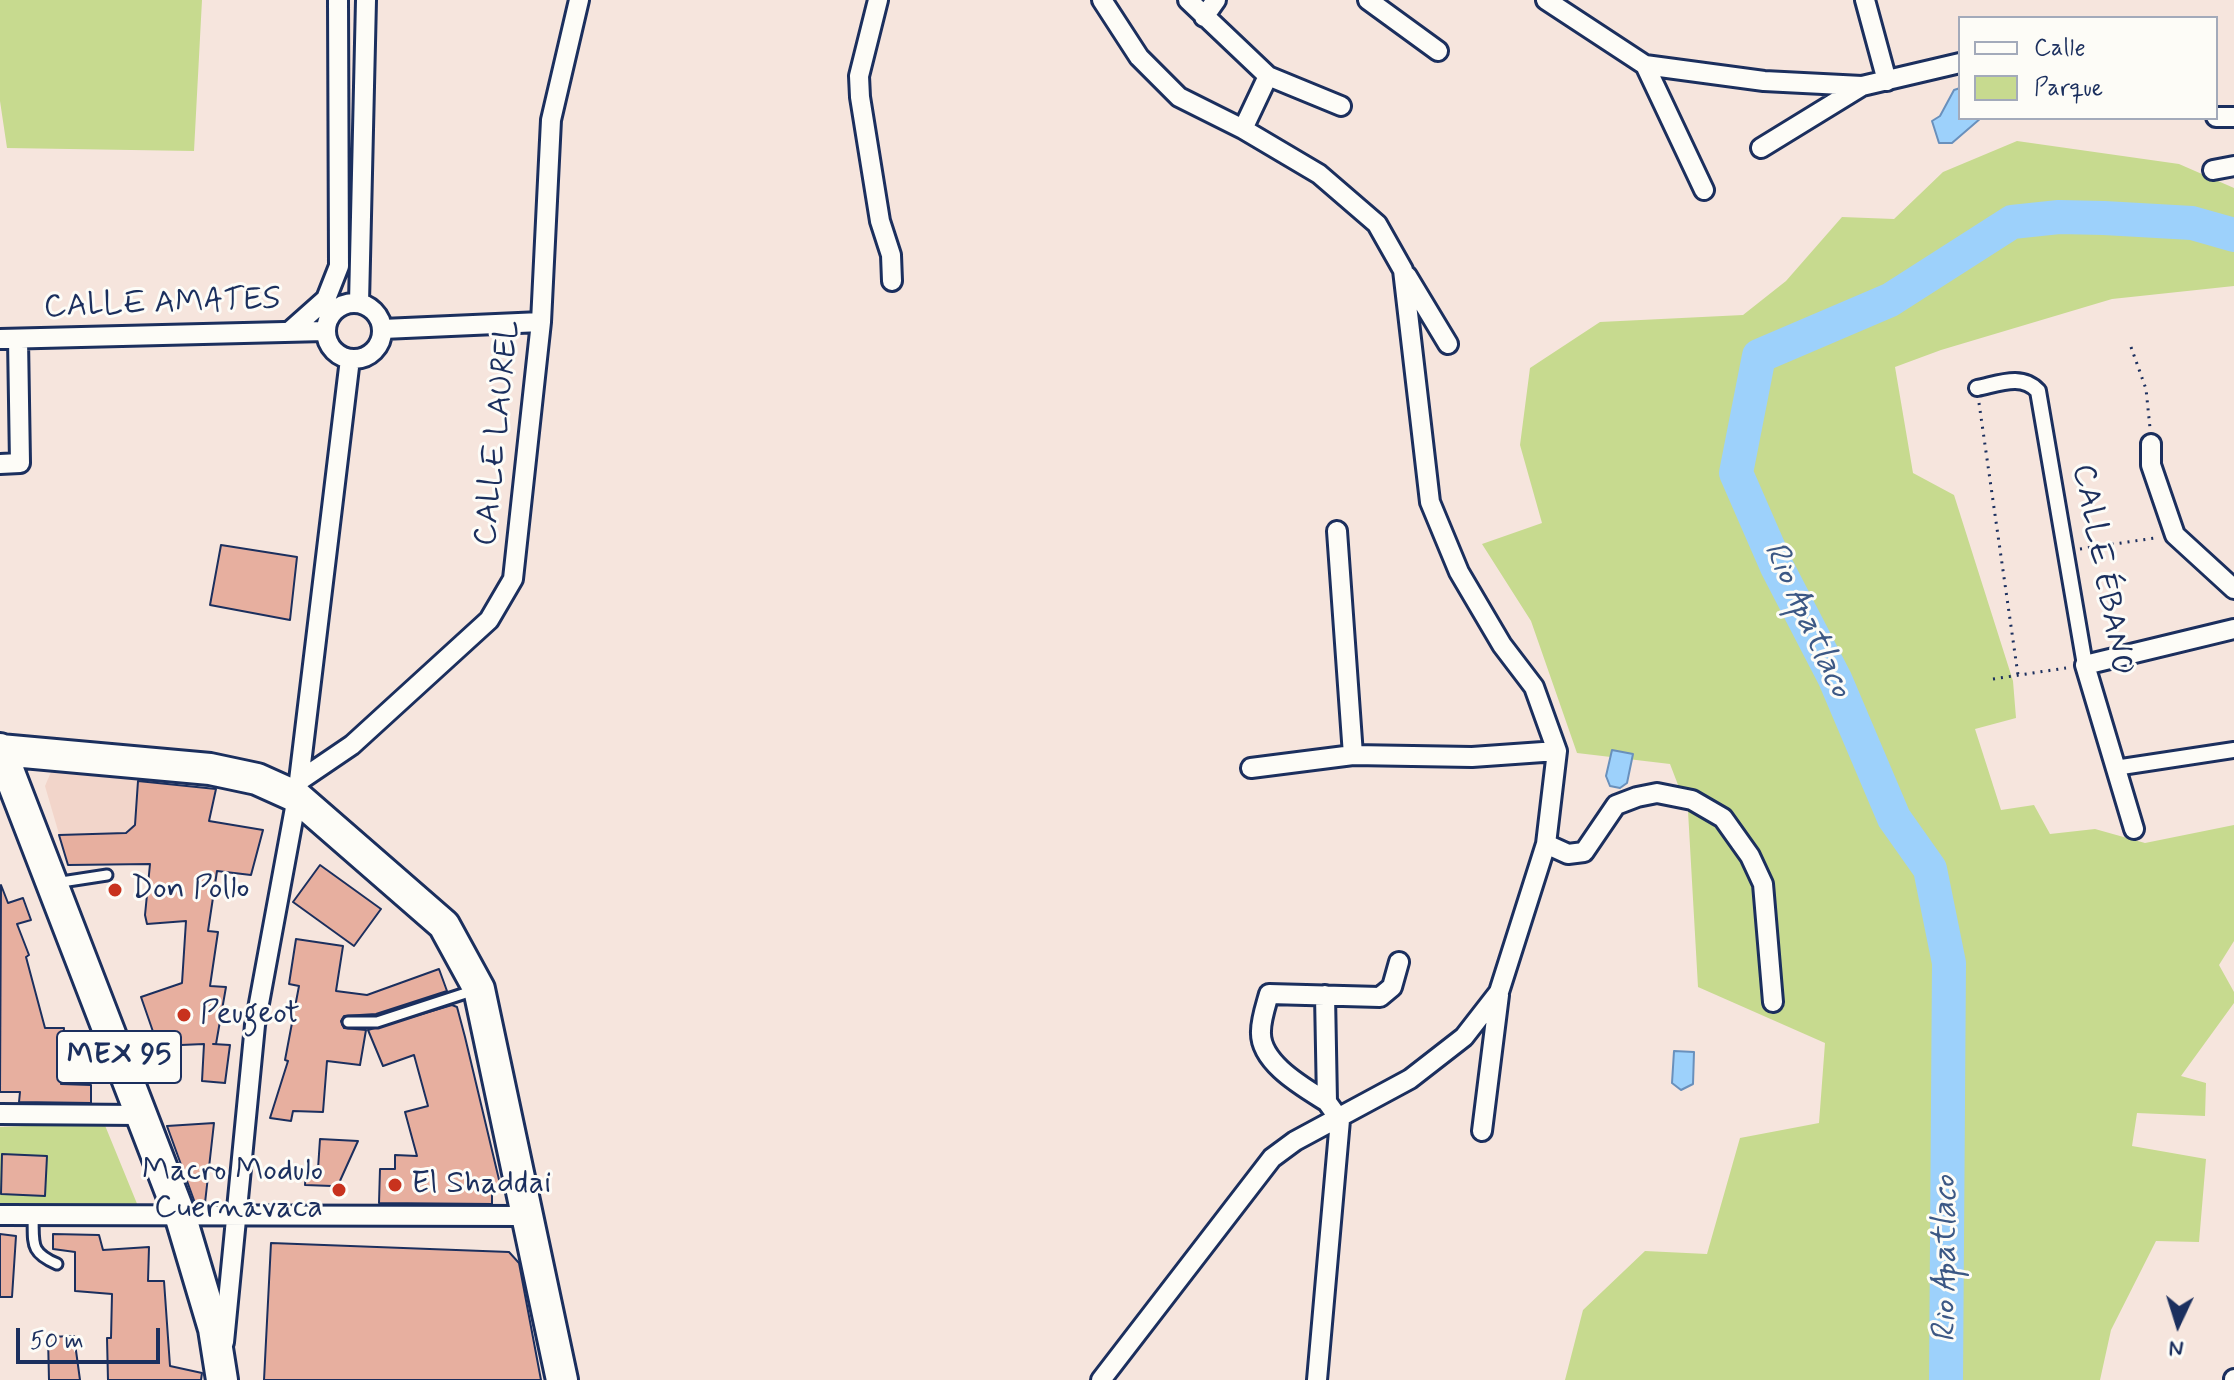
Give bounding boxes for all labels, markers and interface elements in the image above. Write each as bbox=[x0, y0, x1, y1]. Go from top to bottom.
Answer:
legend bbox=[1958, 16, 2218, 120]
text: Calle bbox=[2034, 33, 2086, 64]
text: Parque bbox=[2034, 73, 2103, 104]
street label: CALLE AMATES bbox=[43, 282, 281, 328]
street label: CALLE LAUREL bbox=[468, 318, 530, 548]
street label: CALLE ÉBANO bbox=[2062, 461, 2140, 679]
water label: Rio Apatlaco bbox=[1752, 536, 1860, 704]
place label: Don Pollo bbox=[131, 871, 250, 909]
marker: Don Pollo bbox=[106, 881, 124, 899]
place label: Peugeot bbox=[200, 996, 300, 1034]
marker: Peugeot bbox=[175, 1006, 193, 1024]
road number: MEX 95 bbox=[57, 1031, 181, 1083]
place label: Macro Modulo Cuernavaca bbox=[142, 1153, 323, 1228]
place label: El Shaddai bbox=[411, 1166, 551, 1204]
marker: El Shaddai bbox=[386, 1176, 404, 1194]
water label: Rio Apatlaco bbox=[1927, 1176, 1967, 1342]
marker: Macro Modulo Cuernavaca bbox=[330, 1181, 348, 1199]
north arrow bbox=[2138, 1284, 2218, 1364]
scale bar bbox=[20, 1312, 164, 1362]
text: 50 m bbox=[30, 1326, 84, 1357]
text: N bbox=[2168, 1333, 2185, 1362]

